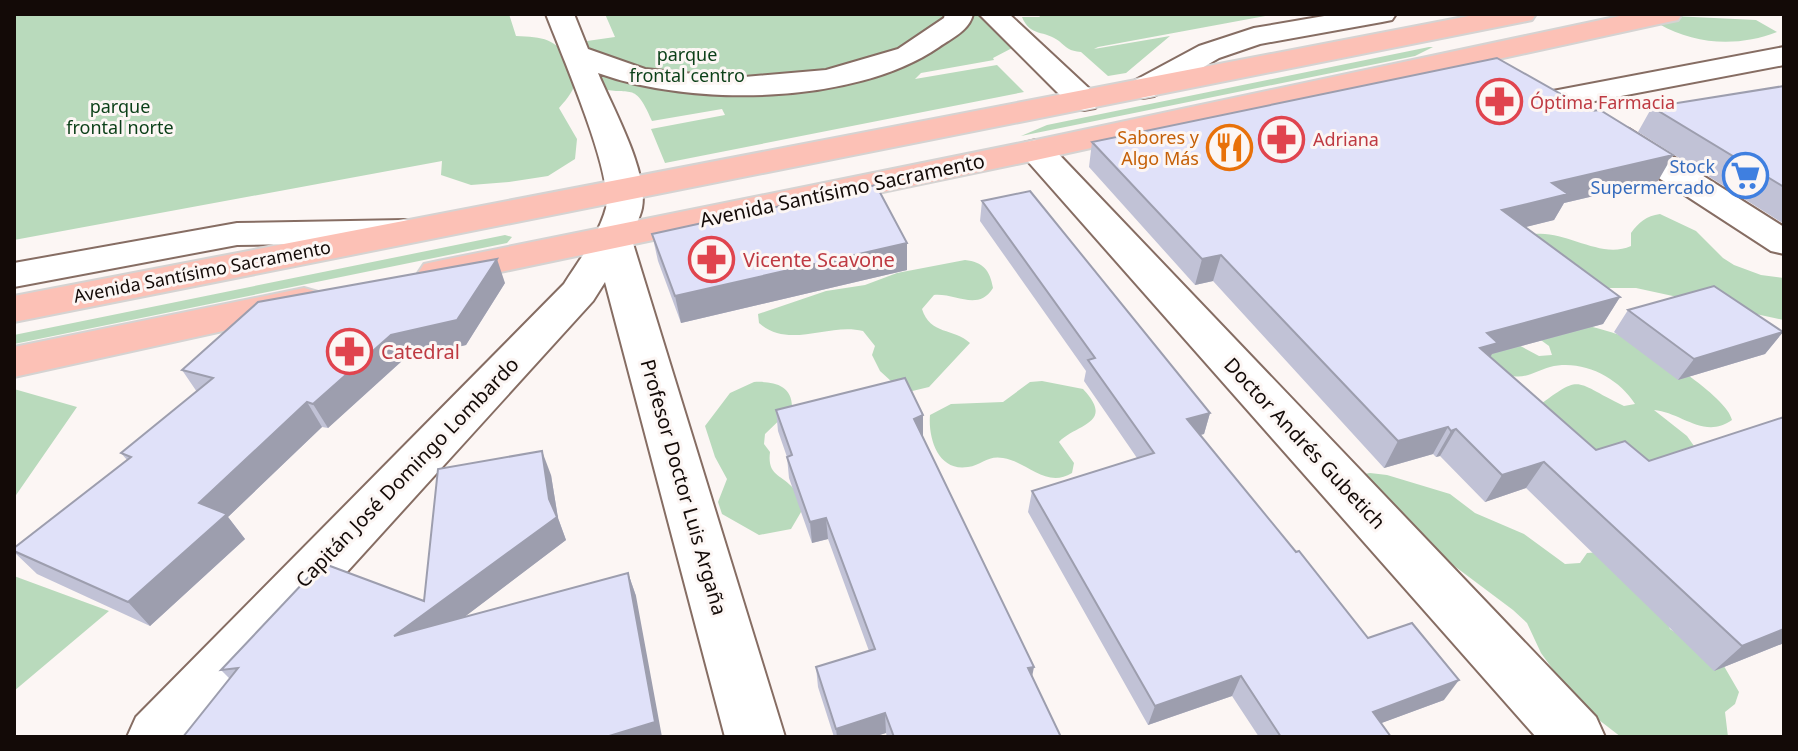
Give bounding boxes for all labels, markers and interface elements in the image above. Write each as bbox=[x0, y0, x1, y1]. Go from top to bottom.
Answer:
park label: parque frontal centro bbox=[629, 42, 745, 87]
pharmacy icon: Óptima Farmacia bbox=[1475, 78, 1523, 126]
place label: Óptima Farmacia bbox=[1530, 90, 1675, 114]
park label: parque frontal norte bbox=[66, 94, 174, 139]
pharmacy icon: Adriana bbox=[1258, 115, 1306, 163]
restaurant icon: Sabores y Algo Más bbox=[1206, 123, 1254, 171]
place label: Sabores y Algo Más bbox=[1117, 125, 1200, 170]
place label: Adriana bbox=[1313, 127, 1379, 151]
street label: Avenida Santísimo Sacramento bbox=[697, 147, 987, 233]
supermarket icon: Stock Supermercado bbox=[1722, 152, 1770, 200]
place label: Stock Supermercado bbox=[1591, 154, 1715, 199]
street label: Avenida Santísimo Sacramento bbox=[71, 234, 333, 308]
pharmacy icon: Vicente Scavone bbox=[688, 235, 736, 283]
place label: Vicente Scavone bbox=[743, 246, 895, 273]
pharmacy icon: Catedral bbox=[326, 327, 374, 375]
place label: Catedral bbox=[381, 338, 460, 365]
street label: Capitán José Domingo Lombardo bbox=[289, 351, 525, 593]
street label: Doctor Andrés Gubetich bbox=[1218, 351, 1392, 535]
street label: Profesor Doctor Luis Argaña bbox=[634, 356, 734, 618]

